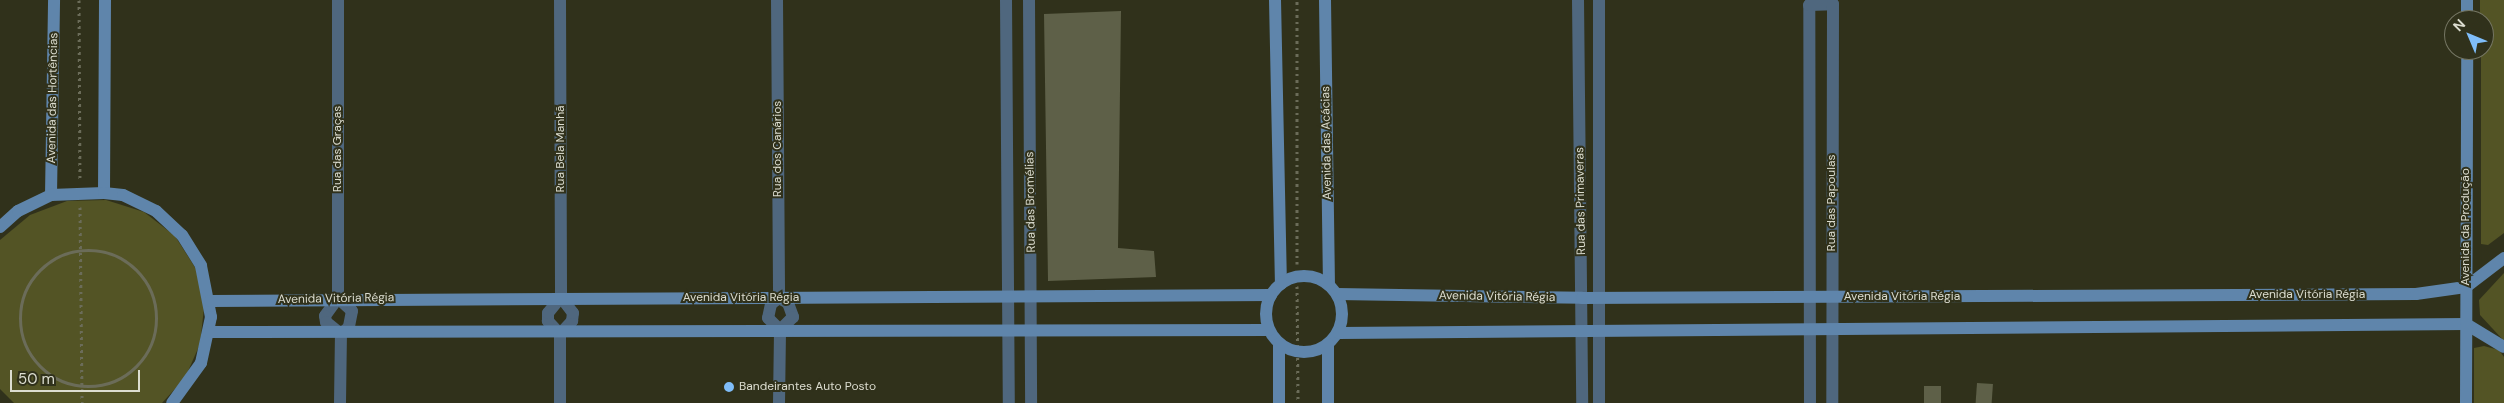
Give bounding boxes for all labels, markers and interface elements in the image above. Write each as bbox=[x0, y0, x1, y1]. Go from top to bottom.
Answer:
north arrow bbox=[2444, 10, 2494, 60]
text: N bbox=[2449, 15, 2469, 35]
street label: Avenida das Hortências bbox=[45, 33, 61, 163]
street label: Avenida das Acácias bbox=[1319, 86, 1335, 200]
street label: Rua dos Canários bbox=[771, 101, 785, 197]
street label: Rua Bela Manhã bbox=[554, 105, 568, 193]
street label: Rua das Graças bbox=[331, 106, 345, 192]
street label: Rua das Primaveras bbox=[1573, 147, 1589, 255]
street label: Rua das Bromélias bbox=[1023, 151, 1039, 253]
street label: Rua das Papoulas bbox=[1825, 155, 1839, 251]
street label: Avenida da Produção bbox=[2459, 168, 2473, 286]
street label: Avenida Vitória Régia bbox=[2249, 288, 2365, 302]
street label: Avenida Vitória Régia bbox=[1439, 289, 1555, 305]
street label: Avenida Vitória Régia bbox=[1844, 290, 1960, 304]
street label: Avenida Vitória Régia bbox=[278, 291, 394, 307]
street label: Avenida Vitória Régia bbox=[683, 291, 799, 305]
scale bar bbox=[12, 360, 142, 392]
text: 50 m bbox=[18, 369, 55, 389]
place label: Bandeirantes Auto Posto bbox=[739, 380, 876, 394]
marker: Bandeirantes Auto Posto bbox=[723, 381, 735, 393]

